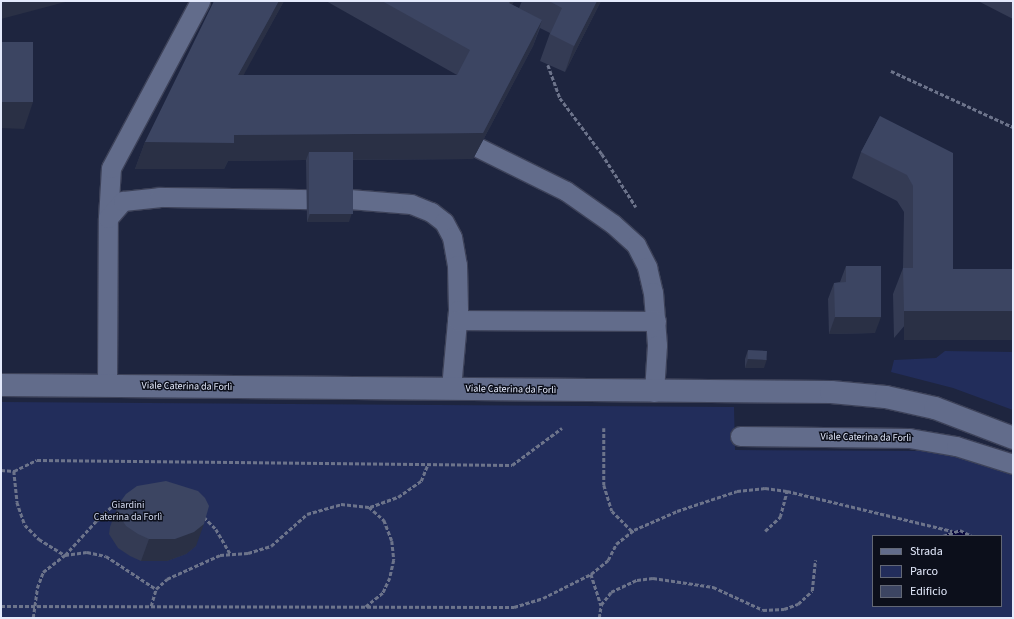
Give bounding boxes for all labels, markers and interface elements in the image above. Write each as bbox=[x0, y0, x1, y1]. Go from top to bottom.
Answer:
street label: Viale Caterina da Forlì bbox=[142, 380, 232, 394]
street label: Viale Caterina da Forlì bbox=[466, 383, 556, 397]
street label: Viale Caterina da Forlì bbox=[821, 431, 911, 445]
park label: Giardini Caterina da Forlì bbox=[94, 499, 162, 522]
legend bbox=[872, 535, 1002, 607]
text: Strada bbox=[910, 543, 943, 560]
text: Parco bbox=[910, 563, 938, 580]
text: Edificio bbox=[910, 583, 947, 600]

